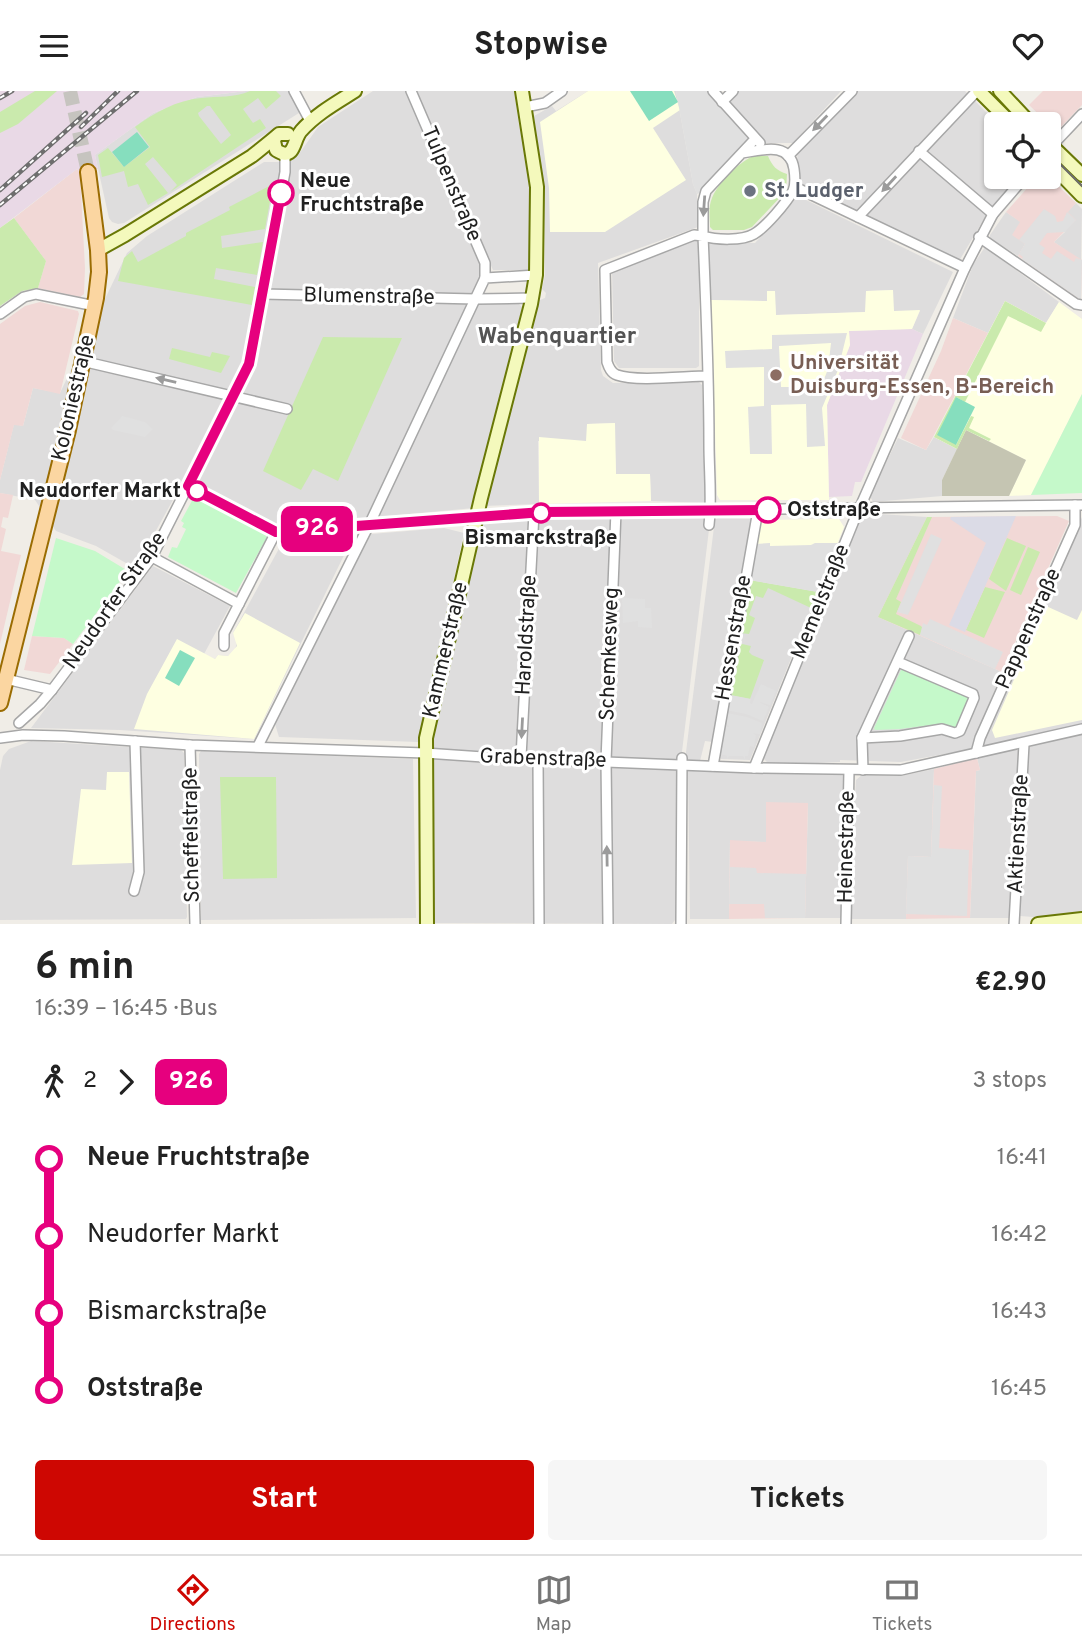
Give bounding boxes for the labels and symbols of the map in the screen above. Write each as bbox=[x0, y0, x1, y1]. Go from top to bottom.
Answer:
one-way arrow bbox=[811, 115, 828, 132]
street label: Tulpenstraße bbox=[415, 122, 487, 246]
place label: Neue Fruchtstraße bbox=[300, 168, 424, 219]
one-way arrow bbox=[881, 175, 897, 192]
place label: St. Ludger bbox=[764, 178, 864, 205]
marker: Neue Fruchtstraße bbox=[268, 180, 294, 206]
marker: St. Ludger bbox=[742, 183, 758, 199]
one-way arrow bbox=[698, 195, 709, 217]
street label: Blumenstraße bbox=[303, 282, 435, 312]
district label: Wabenquartier bbox=[478, 323, 637, 352]
street label: Koloniestraße bbox=[46, 332, 102, 464]
place label: Universität Duisburg-Essen, B-Bereich bbox=[790, 350, 1054, 401]
marker: Universität Duisburg-Essen, B-Bereich bbox=[768, 367, 784, 383]
one-way arrow bbox=[155, 374, 177, 385]
place label: Neudorfer Markt bbox=[19, 478, 181, 505]
marker: Neudorfer Markt bbox=[187, 481, 207, 501]
marker: Oststraße bbox=[755, 497, 781, 523]
place label: Oststraße bbox=[787, 497, 881, 524]
marker: Bismarckstraße bbox=[531, 503, 551, 523]
line badge: 926 bbox=[277, 506, 357, 552]
place label: Bismarckstraße bbox=[464, 525, 618, 552]
street label: Neudorfer Straße bbox=[58, 527, 172, 675]
street label: Memelstraße bbox=[786, 540, 856, 664]
street label: Pappenstraße bbox=[990, 564, 1068, 694]
street label: Hessenstraße bbox=[710, 573, 758, 703]
street label: Haroldstraße bbox=[510, 574, 544, 696]
street label: Kammerstraße bbox=[417, 579, 475, 721]
street label: Schemkesweg bbox=[594, 587, 626, 721]
one-way arrow bbox=[516, 717, 527, 739]
street label: Grabenstraße bbox=[479, 743, 607, 775]
street label: Scheffelstraße bbox=[177, 767, 207, 903]
street label: Aktienstraße bbox=[1002, 773, 1036, 895]
street label: Heinestraße bbox=[833, 790, 861, 904]
one-way arrow bbox=[601, 845, 613, 867]

